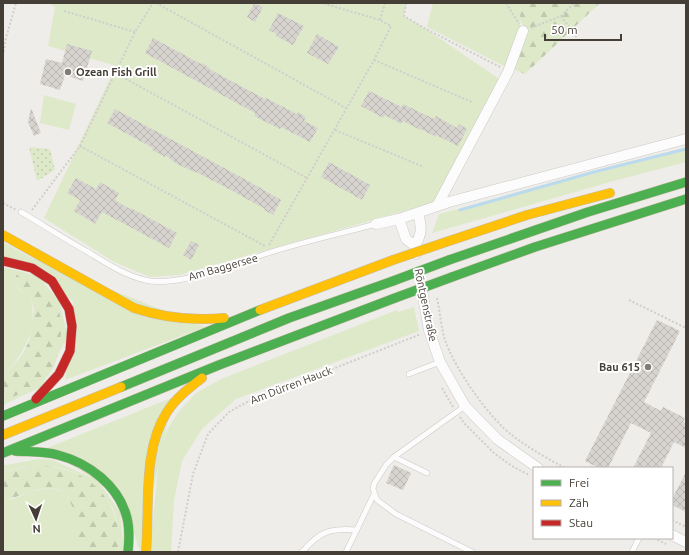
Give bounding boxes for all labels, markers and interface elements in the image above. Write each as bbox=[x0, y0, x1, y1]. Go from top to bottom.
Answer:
scale bar bbox=[545, 16, 621, 42]
text: 50 m bbox=[551, 23, 578, 36]
place label: Ozean Fish Grill bbox=[76, 66, 157, 78]
marker: Ozean Fish Grill bbox=[63, 67, 73, 77]
street label: Am Baggersee bbox=[187, 251, 259, 283]
street label: Röntgenstraße bbox=[412, 267, 440, 343]
place label: Bau 615 bbox=[599, 361, 640, 373]
marker: Bau 615 bbox=[643, 362, 653, 372]
street label: Am Dürren Hauck bbox=[248, 364, 334, 406]
legend bbox=[533, 467, 673, 539]
text: Frei bbox=[569, 476, 589, 489]
text: Zäh bbox=[569, 496, 589, 509]
north arrow bbox=[16, 499, 56, 539]
text: Stau bbox=[569, 516, 593, 529]
text: N bbox=[32, 523, 41, 535]

